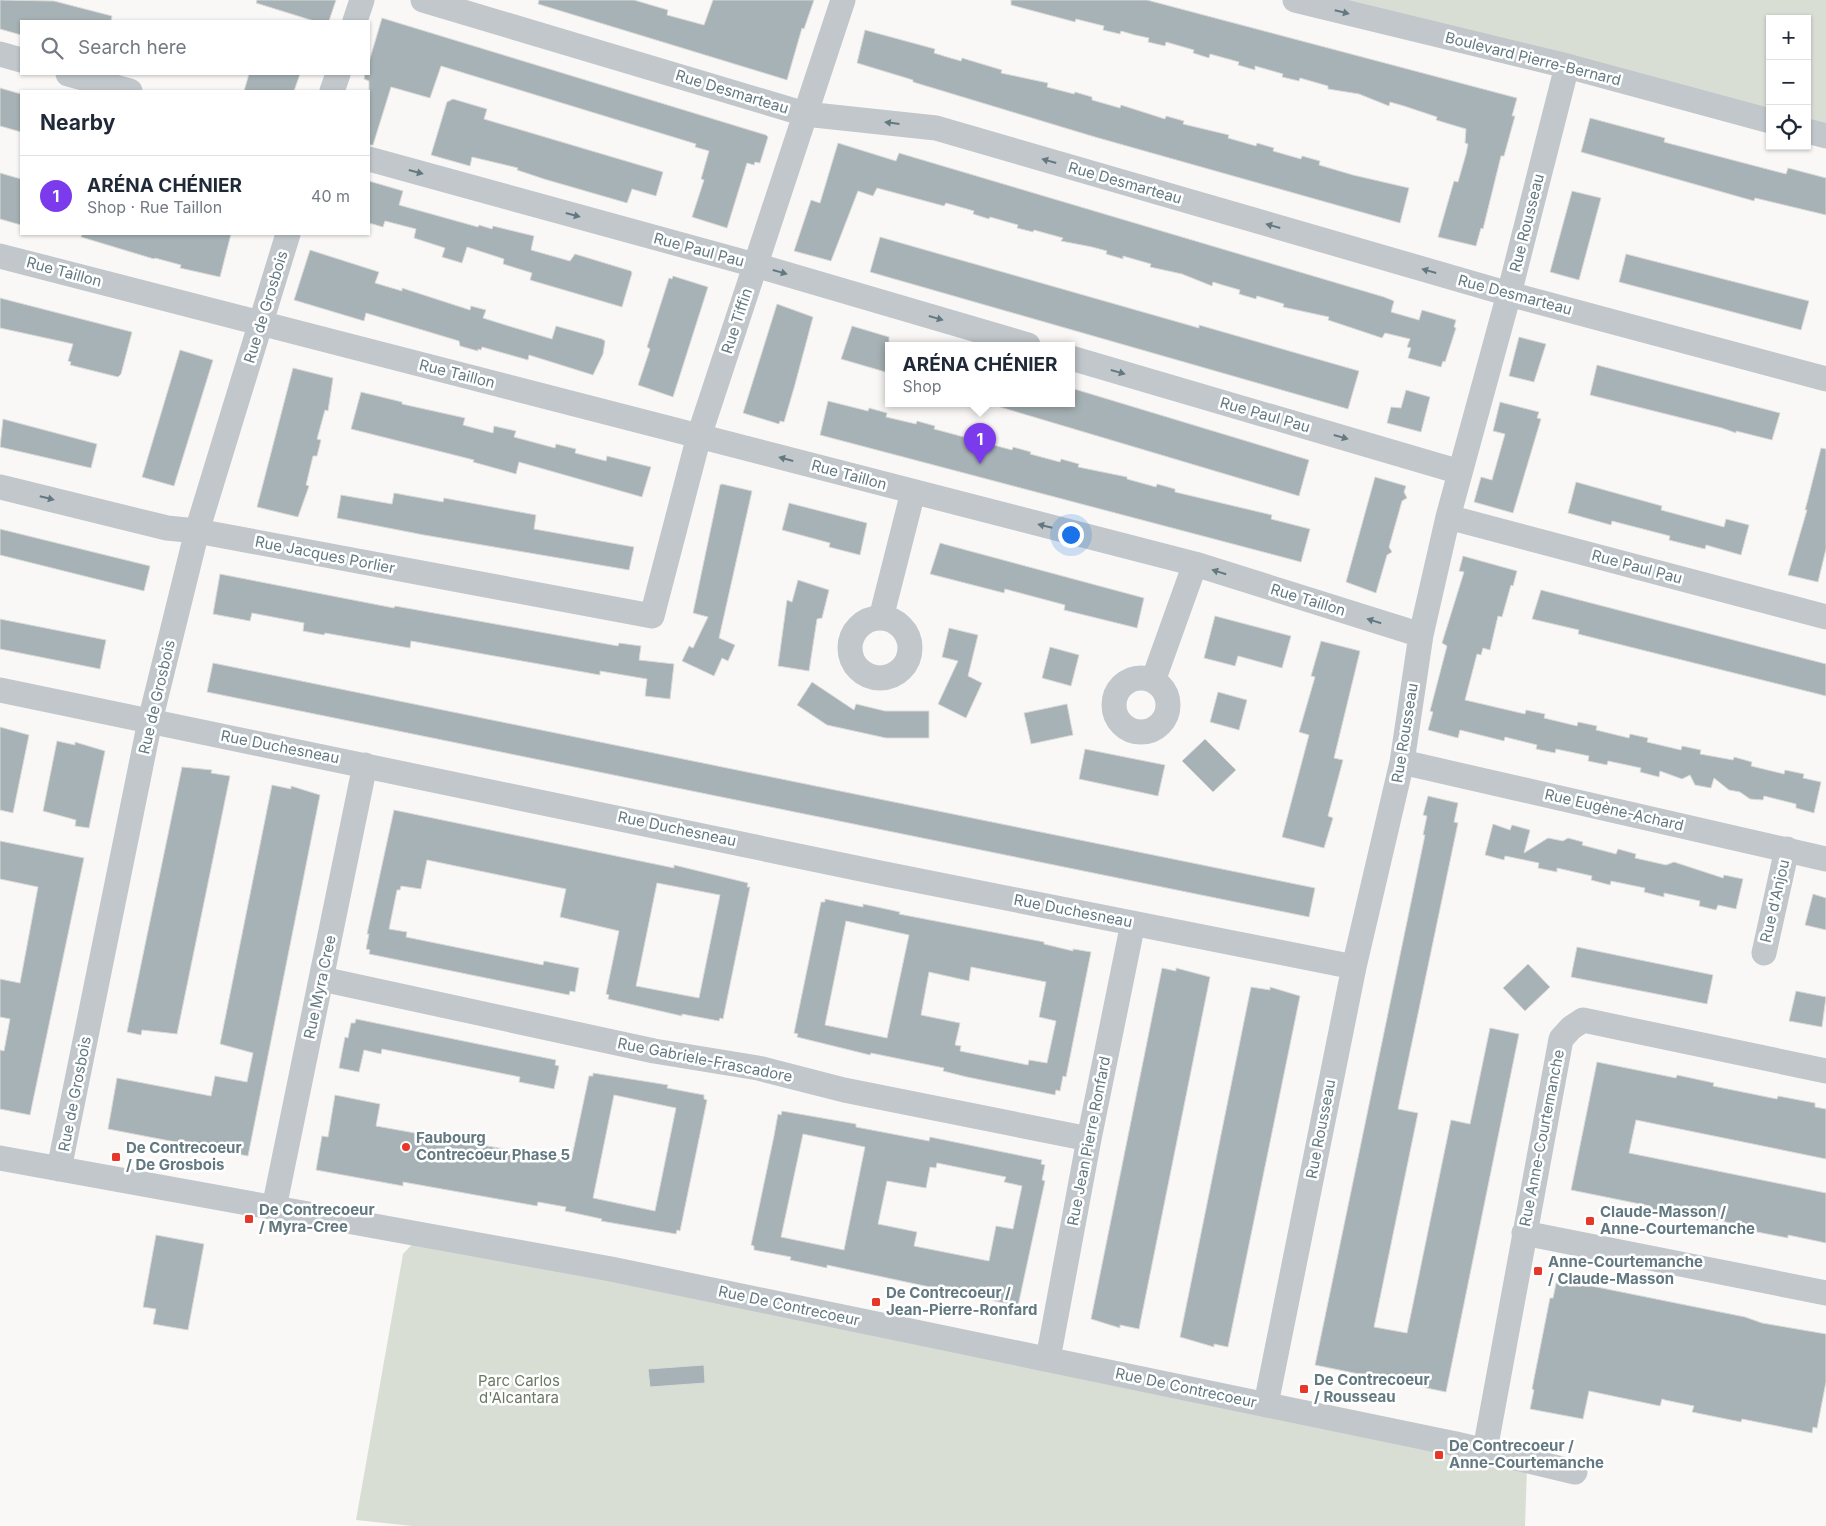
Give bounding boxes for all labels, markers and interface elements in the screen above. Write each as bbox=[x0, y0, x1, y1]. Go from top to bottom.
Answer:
one-way arrow bbox=[1335, 8, 1350, 16]
map controls bbox=[1766, 15, 1811, 150]
button: + bbox=[1766, 15, 1811, 60]
search box bbox=[20, 20, 370, 75]
street label: Boulevard Pierre-Bernard bbox=[1443, 27, 1623, 90]
icon: search bbox=[38, 34, 66, 62]
text: Search here bbox=[78, 36, 187, 59]
button: − bbox=[1766, 60, 1811, 105]
street label: Rue Desmarteau bbox=[673, 65, 791, 118]
button: locate bbox=[1766, 105, 1811, 150]
text: Nearby bbox=[40, 110, 115, 135]
one-way arrow bbox=[883, 119, 899, 127]
one-way arrow bbox=[1042, 157, 1057, 165]
street label: Rue Desmarteau bbox=[1066, 157, 1184, 208]
one-way arrow bbox=[408, 168, 423, 176]
street label: Rue Rousseau bbox=[1505, 172, 1548, 274]
text: ARÉNA CHÉNIER bbox=[87, 174, 242, 197]
text: 1 bbox=[53, 186, 59, 206]
text: 40 m bbox=[311, 186, 350, 206]
text: Shop · Rue Taillon bbox=[87, 197, 222, 217]
one-way arrow bbox=[565, 211, 580, 219]
one-way arrow bbox=[1265, 221, 1280, 229]
street label: Rue Paul Pau bbox=[652, 228, 747, 271]
street label: Rue de Grosbois bbox=[239, 248, 292, 366]
street label: Rue Taillon bbox=[24, 252, 104, 291]
one-way arrow bbox=[1421, 266, 1436, 274]
one-way arrow bbox=[772, 269, 787, 277]
street label: Rue Desmarteau bbox=[1456, 270, 1574, 319]
street label: Rue Tiffin bbox=[717, 286, 756, 356]
one-way arrow bbox=[928, 314, 943, 322]
popup bbox=[885, 342, 1075, 407]
text: ARÉNA CHÉNIER bbox=[903, 353, 1058, 376]
street label: Rue Taillon bbox=[417, 355, 497, 392]
one-way arrow bbox=[1111, 368, 1126, 376]
text: Shop bbox=[903, 376, 942, 396]
street label: Rue Paul Pau bbox=[1218, 393, 1313, 436]
pin: 1 bbox=[964, 423, 996, 464]
one-way arrow bbox=[1334, 434, 1349, 442]
one-way arrow bbox=[779, 454, 794, 462]
street label: Rue Taillon bbox=[809, 455, 889, 494]
one-way arrow bbox=[40, 494, 55, 502]
one-way arrow bbox=[1038, 521, 1053, 529]
your location bbox=[1058, 522, 1084, 548]
street label: Rue Jacques Porlier bbox=[254, 532, 397, 577]
street label: Rue Paul Pau bbox=[1590, 545, 1685, 588]
one-way arrow bbox=[1211, 568, 1226, 576]
street label: Rue Taillon bbox=[1268, 579, 1348, 620]
one-way arrow bbox=[1366, 616, 1381, 624]
street label: Rue de Grosbois bbox=[134, 638, 179, 756]
street label: Rue Rousseau bbox=[1387, 682, 1422, 784]
street label: Rue Duchesneau bbox=[219, 726, 341, 767]
street label: Rue Eugène-Achard bbox=[1543, 784, 1685, 835]
street label: Rue Duchesneau bbox=[616, 807, 738, 850]
street label: Rue d'Anjou bbox=[1756, 857, 1793, 944]
street label: Rue Duchesneau bbox=[1012, 890, 1134, 931]
street label: Rue Myra Cree bbox=[299, 933, 340, 1041]
street label: Rue Gabriele-Frascadore bbox=[616, 1033, 794, 1086]
street label: Rue de Grosbois bbox=[54, 1035, 95, 1153]
street label: Rue Anne-Courtemanche bbox=[1515, 1048, 1568, 1228]
street label: Rue Jean Pierre Ronfard bbox=[1063, 1055, 1114, 1227]
street label: Rue Rousseau bbox=[1302, 1078, 1339, 1180]
place label: Faubourg Contrecoeur Phase 5 bbox=[416, 1128, 570, 1164]
place label: De Contrecoeur / De Grosbois bbox=[126, 1138, 242, 1174]
marker: Faubourg Contrecoeur Phase 5 bbox=[400, 1141, 412, 1153]
marker: De Contrecoeur / De Grosbois bbox=[110, 1151, 122, 1163]
place label: De Contrecoeur / Myra-Cree bbox=[259, 1200, 375, 1236]
place label: Claude-Masson / Anne-Courtemanche bbox=[1600, 1202, 1755, 1238]
marker: De Contrecoeur / Myra-Cree bbox=[243, 1213, 255, 1225]
marker: Claude-Masson / Anne-Courtemanche bbox=[1584, 1215, 1596, 1227]
place label: Anne-Courtemanche / Claude-Masson bbox=[1548, 1252, 1703, 1288]
marker: Anne-Courtemanche / Claude-Masson bbox=[1532, 1265, 1544, 1277]
street label: Rue De Contrecoeur bbox=[717, 1281, 862, 1330]
place label: De Contrecoeur / Jean-Pierre-Ronfard bbox=[886, 1283, 1037, 1319]
marker: De Contrecoeur / Jean-Pierre-Ronfard bbox=[870, 1296, 882, 1308]
street label: Rue De Contrecoeur bbox=[1114, 1363, 1259, 1412]
place label: De Contrecoeur / Rousseau bbox=[1314, 1370, 1430, 1406]
park label: Parc Carlos d'Alcantara bbox=[478, 1371, 560, 1407]
marker: De Contrecoeur / Rousseau bbox=[1298, 1383, 1310, 1395]
place label: De Contrecoeur / Anne-Courtemanche bbox=[1449, 1436, 1604, 1472]
marker: De Contrecoeur / Anne-Courtemanche bbox=[1433, 1449, 1445, 1461]

